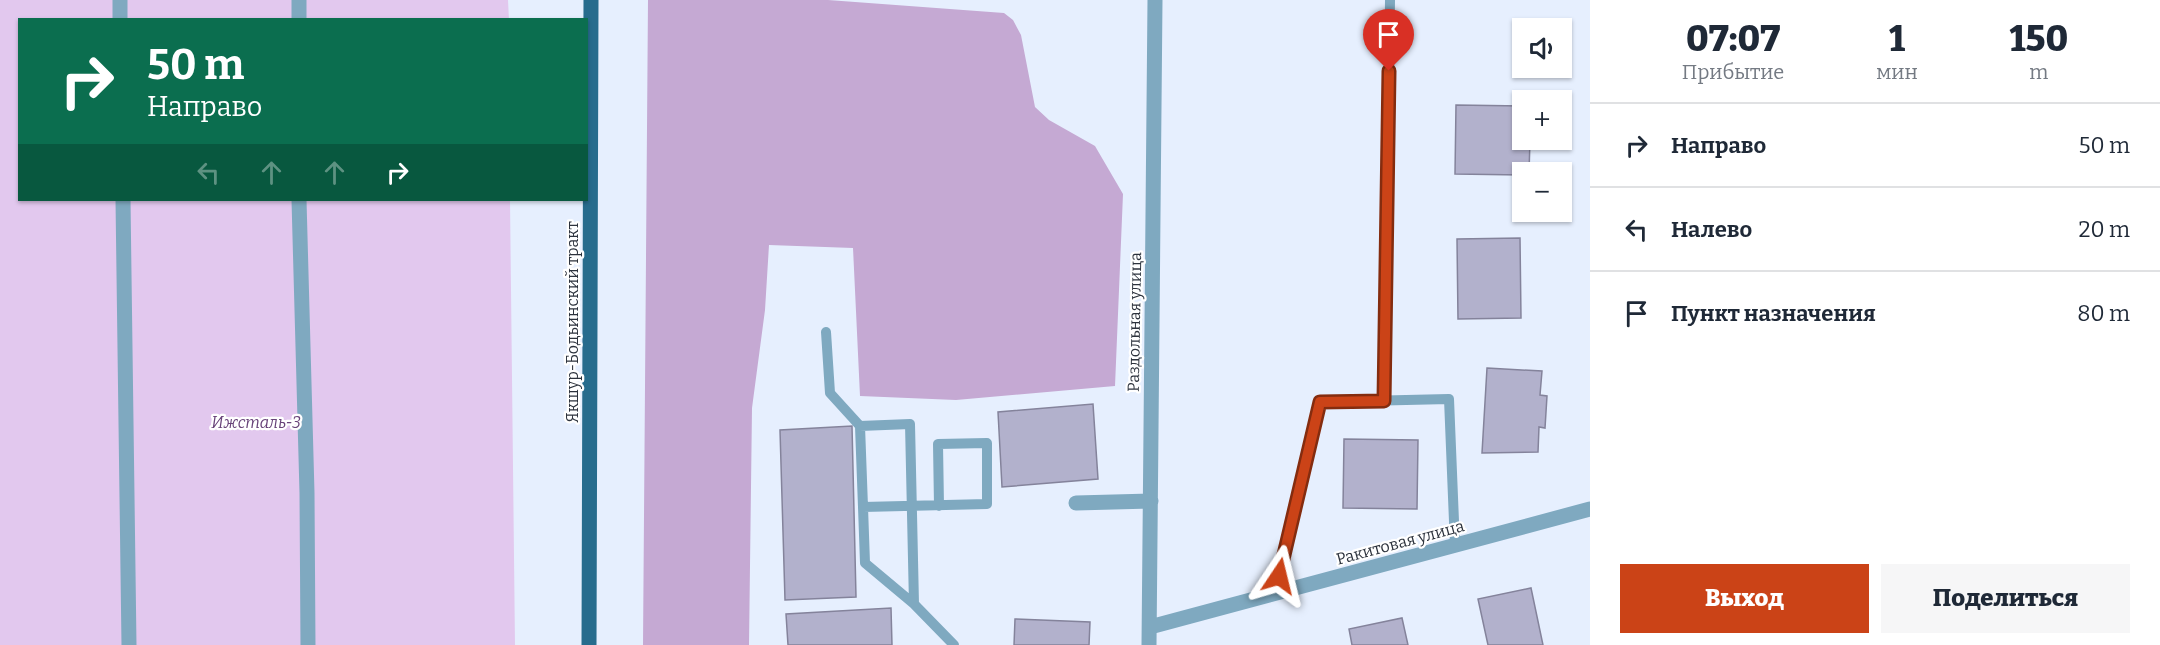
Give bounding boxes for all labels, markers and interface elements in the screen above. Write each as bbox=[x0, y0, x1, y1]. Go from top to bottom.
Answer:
pin bbox=[1363, 9, 1414, 71]
text: 07:07 bbox=[1686, 17, 1780, 61]
text: 1 bbox=[1889, 17, 1905, 61]
text: 150 bbox=[2010, 17, 2068, 61]
icon: arrive bbox=[1372, 18, 1405, 51]
map controls bbox=[1512, 18, 1572, 222]
button: sound bbox=[1512, 18, 1572, 78]
text: 50 m bbox=[147, 40, 244, 90]
icon: right bbox=[48, 42, 126, 120]
text: Прибытие bbox=[1682, 60, 1784, 84]
text: мин bbox=[1876, 60, 1918, 84]
text: m bbox=[2029, 60, 2048, 84]
button: + bbox=[1512, 90, 1572, 150]
text: Направо bbox=[147, 91, 262, 123]
icon: right bbox=[1620, 129, 1653, 162]
text: Направо bbox=[1671, 132, 1766, 159]
text: 50 m bbox=[2079, 132, 2130, 159]
icon: left bbox=[192, 156, 225, 189]
icon: ahead bbox=[255, 156, 288, 189]
icon: ahead bbox=[318, 156, 351, 189]
icon: right bbox=[381, 156, 414, 189]
button: − bbox=[1512, 162, 1572, 222]
icon: left bbox=[1620, 213, 1653, 246]
text: Налево bbox=[1671, 216, 1752, 243]
text: 20 m bbox=[2079, 216, 2130, 243]
street label: Якшур-Бодьинский тракт bbox=[563, 221, 582, 423]
street label: Раздольная улица bbox=[1124, 252, 1145, 392]
icon: arrive bbox=[1620, 297, 1653, 330]
text: Пункт назначения bbox=[1671, 300, 1876, 327]
text: 80 m bbox=[2077, 300, 2130, 327]
park label: Ижсталь-3 bbox=[211, 413, 301, 432]
street label: Ракитовая улица bbox=[1334, 516, 1466, 569]
position arrow bbox=[1247, 544, 1311, 608]
button: Выход bbox=[1620, 564, 1869, 633]
button: Поделиться bbox=[1881, 564, 2130, 633]

